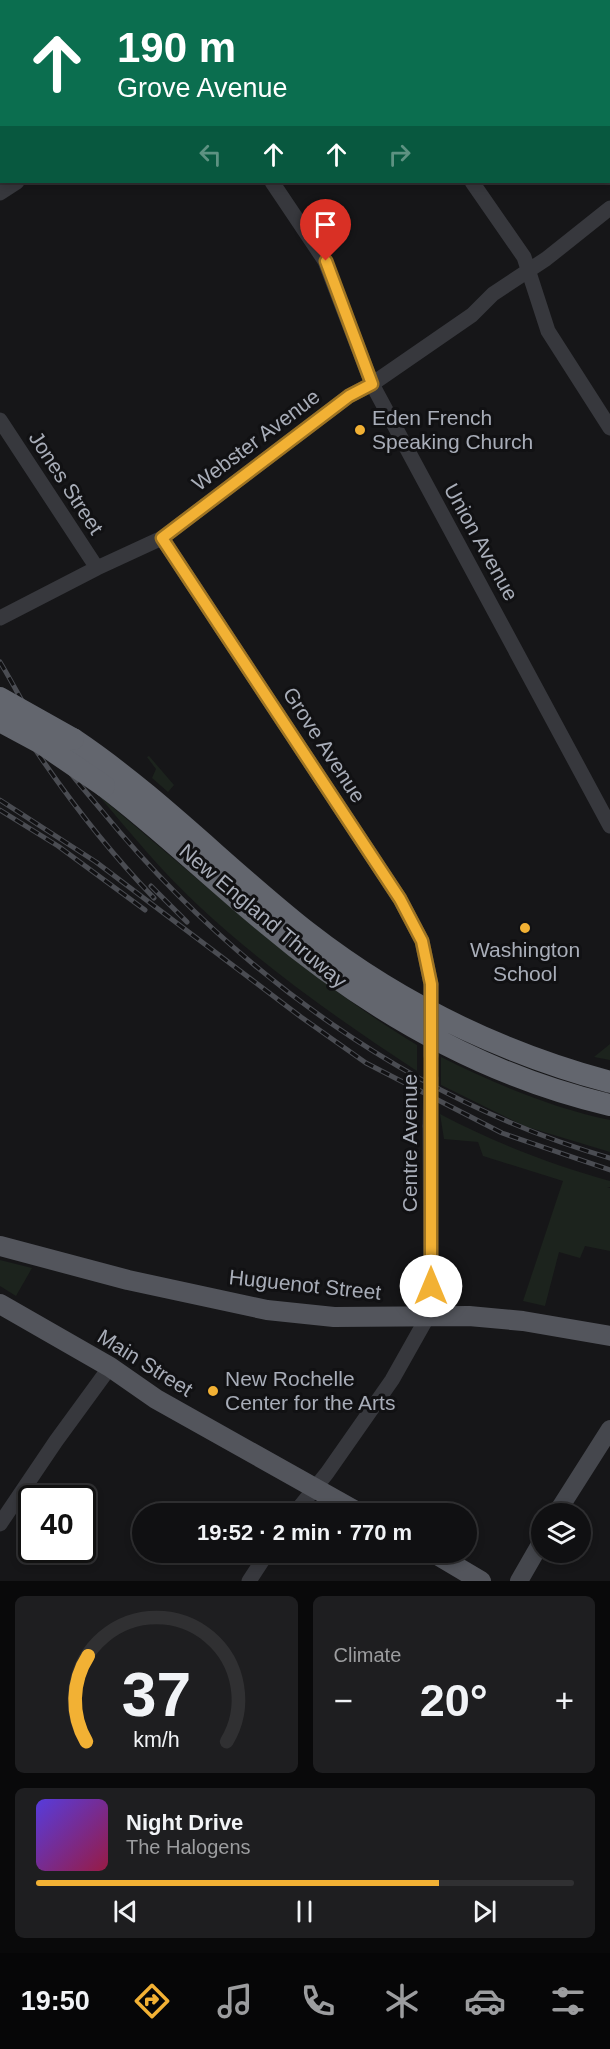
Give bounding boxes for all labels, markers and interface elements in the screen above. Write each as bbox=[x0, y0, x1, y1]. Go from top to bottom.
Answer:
icon: ahead bbox=[18, 24, 96, 102]
text: 190 m bbox=[117, 24, 236, 71]
text: Grove Avenue bbox=[117, 73, 288, 103]
icon: left bbox=[194, 138, 227, 171]
icon: ahead bbox=[257, 138, 290, 171]
icon: ahead bbox=[320, 138, 353, 171]
icon: right bbox=[383, 138, 416, 171]
pin bbox=[300, 199, 351, 261]
icon: arrive bbox=[309, 208, 342, 241]
street label: Webster Avenue bbox=[188, 384, 324, 495]
place label: Eden French Speaking Church bbox=[372, 406, 533, 453]
marker: Eden French Speaking Church bbox=[353, 423, 367, 437]
street label: Jones Street bbox=[25, 427, 108, 539]
street label: Union Avenue bbox=[440, 479, 523, 604]
street label: Grove Avenue bbox=[279, 683, 370, 807]
street label: New England Thruway bbox=[175, 839, 352, 993]
marker: Washington School bbox=[518, 921, 532, 935]
place label: Washington School bbox=[470, 938, 580, 985]
street label: Centre Avenue bbox=[398, 1074, 421, 1212]
position arrow bbox=[399, 1254, 463, 1318]
street label: Huguenot Street bbox=[228, 1265, 382, 1304]
street label: Main Street bbox=[94, 1324, 197, 1401]
place label: New Rochelle Center for the Arts bbox=[225, 1367, 395, 1414]
marker: New Rochelle Center for the Arts bbox=[206, 1384, 220, 1398]
speed limit sign: 40 bbox=[18, 1485, 96, 1563]
map controls bbox=[531, 1503, 591, 1563]
button: layers bbox=[531, 1503, 591, 1563]
text: 19:52 · 2 min · 770 m bbox=[197, 1520, 412, 1545]
text: Climate bbox=[334, 1644, 401, 1666]
text: 37 bbox=[122, 1660, 191, 1729]
text: 20° bbox=[420, 1675, 488, 1726]
text: − bbox=[334, 1682, 353, 1719]
text: + bbox=[555, 1682, 574, 1719]
text: km/h bbox=[133, 1728, 179, 1752]
text: Night Drive bbox=[126, 1810, 243, 1835]
text: The Halogens bbox=[126, 1836, 251, 1858]
icon: previous bbox=[109, 1895, 142, 1928]
icon: pause bbox=[288, 1895, 321, 1928]
icon: next bbox=[468, 1895, 501, 1928]
icon: directions bbox=[131, 1980, 173, 2022]
icon: music bbox=[214, 1980, 256, 2022]
icon: phone bbox=[297, 1980, 339, 2022]
icon: climate bbox=[381, 1980, 423, 2022]
icon: car bbox=[464, 1980, 506, 2022]
icon: filters bbox=[547, 1980, 589, 2022]
text: 19:50 bbox=[21, 1986, 90, 2016]

